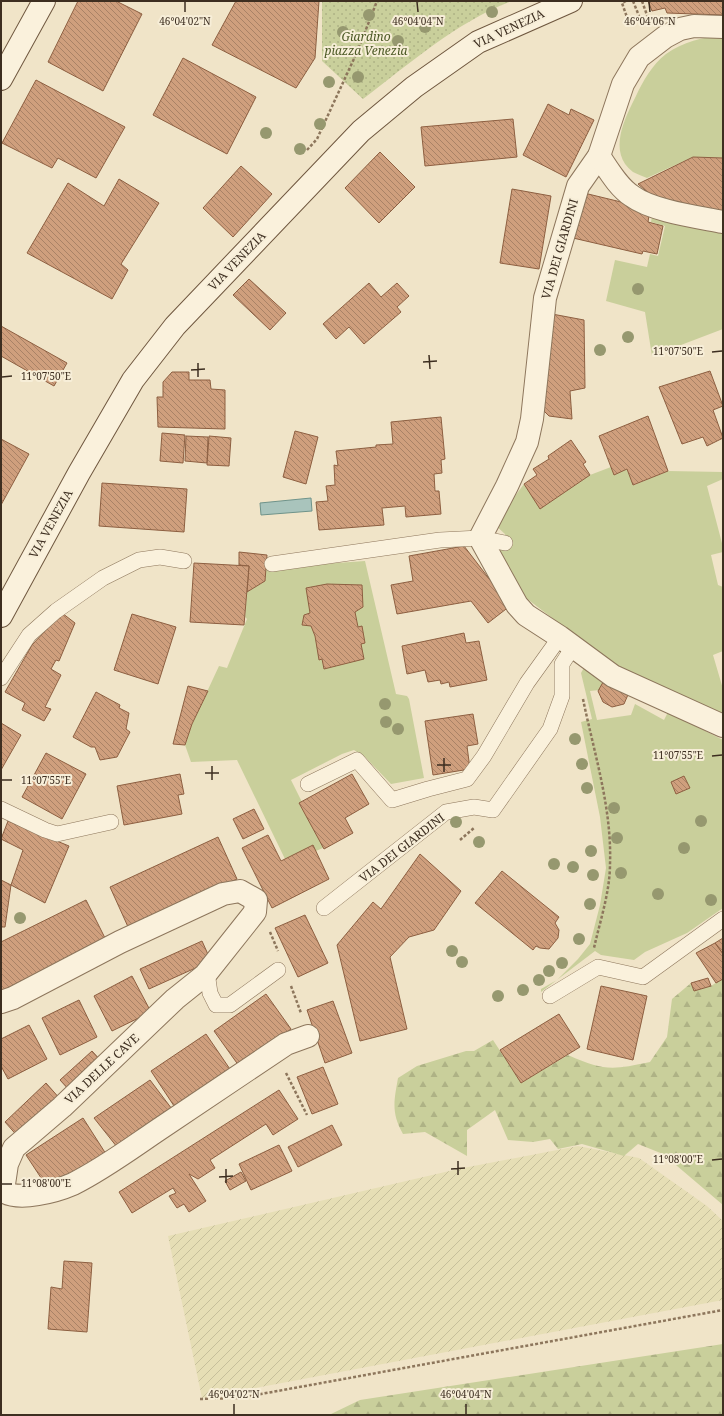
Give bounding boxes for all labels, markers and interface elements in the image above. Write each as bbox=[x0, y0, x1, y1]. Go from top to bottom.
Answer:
street label: VIA VENEZIA bbox=[471, 5, 547, 52]
text: 46°04'02"N bbox=[159, 14, 211, 28]
text: 46°04'04"N bbox=[392, 14, 444, 28]
text: 46°04'06"N bbox=[624, 14, 676, 28]
park label: Giardino piazza Venezia bbox=[324, 28, 408, 59]
street label: VIA DEI GIARDINI bbox=[537, 197, 582, 301]
street label: VIA VENEZIA bbox=[204, 227, 270, 294]
text: 11°07'50"E bbox=[653, 344, 703, 358]
text: 11°07'50"E bbox=[21, 369, 71, 383]
street label: VIA VENEZIA bbox=[25, 486, 77, 561]
text: 11°07'55"E bbox=[653, 748, 703, 762]
text: 11°07'55"E bbox=[21, 773, 71, 787]
street label: VIA DEI GIARDINI bbox=[356, 809, 448, 886]
street label: VIA DELLE CAVE bbox=[61, 1030, 143, 1108]
text: 11°08'00"E bbox=[653, 1152, 703, 1166]
text: 11°08'00"E bbox=[21, 1176, 71, 1190]
text: 46°04'02"N bbox=[208, 1387, 260, 1401]
text: 46°04'04"N bbox=[440, 1387, 492, 1401]

